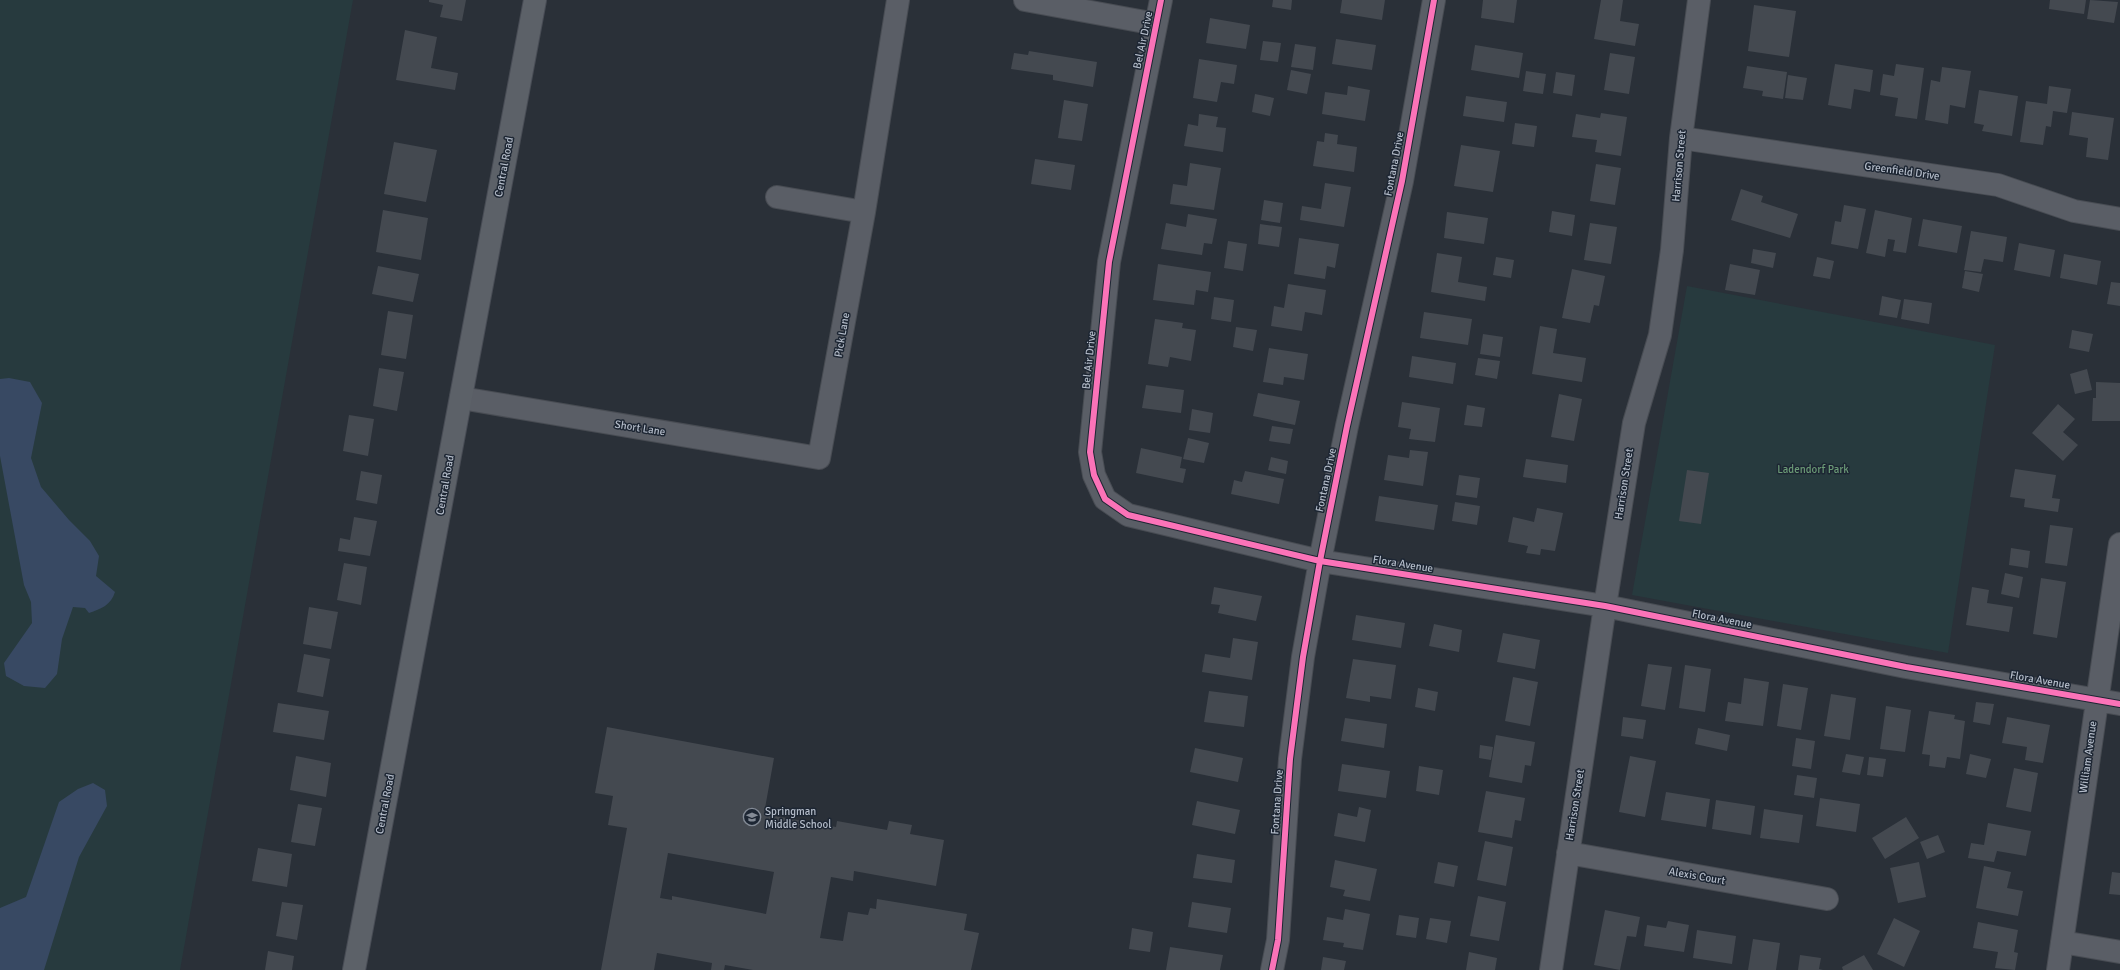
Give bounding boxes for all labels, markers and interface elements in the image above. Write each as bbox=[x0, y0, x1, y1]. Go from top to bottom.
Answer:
street label: Bel Air Drive bbox=[1131, 10, 1155, 70]
street label: Harrison Street bbox=[1669, 129, 1689, 202]
street label: Fontana Drive bbox=[1381, 131, 1407, 197]
street label: Central Road bbox=[492, 136, 516, 198]
street label: Greenfield Drive bbox=[1864, 159, 1940, 183]
street label: Pick Lane bbox=[832, 312, 852, 358]
street label: Bel Air Drive bbox=[1079, 330, 1099, 390]
street label: Short Lane bbox=[614, 418, 666, 438]
street label: Fontana Drive bbox=[1313, 447, 1339, 513]
street label: Harrison Street bbox=[1612, 447, 1636, 521]
street label: Central Road bbox=[433, 454, 457, 516]
park label: Ladendorf Park bbox=[1777, 463, 1849, 476]
street label: Flora Avenue bbox=[1372, 553, 1434, 575]
street label: Flora Avenue bbox=[1691, 607, 1753, 631]
street label: Flora Avenue bbox=[2009, 668, 2071, 692]
street label: William Avenue bbox=[2076, 720, 2100, 794]
street label: Harrison Street bbox=[1563, 768, 1587, 842]
street label: Fontana Drive bbox=[1268, 769, 1286, 835]
street label: Central Road bbox=[373, 773, 397, 835]
place label: Springman Middle School bbox=[765, 805, 832, 831]
school or university icon: Springman Middle School bbox=[742, 807, 762, 827]
street label: Alexis Court bbox=[1668, 865, 1726, 887]

